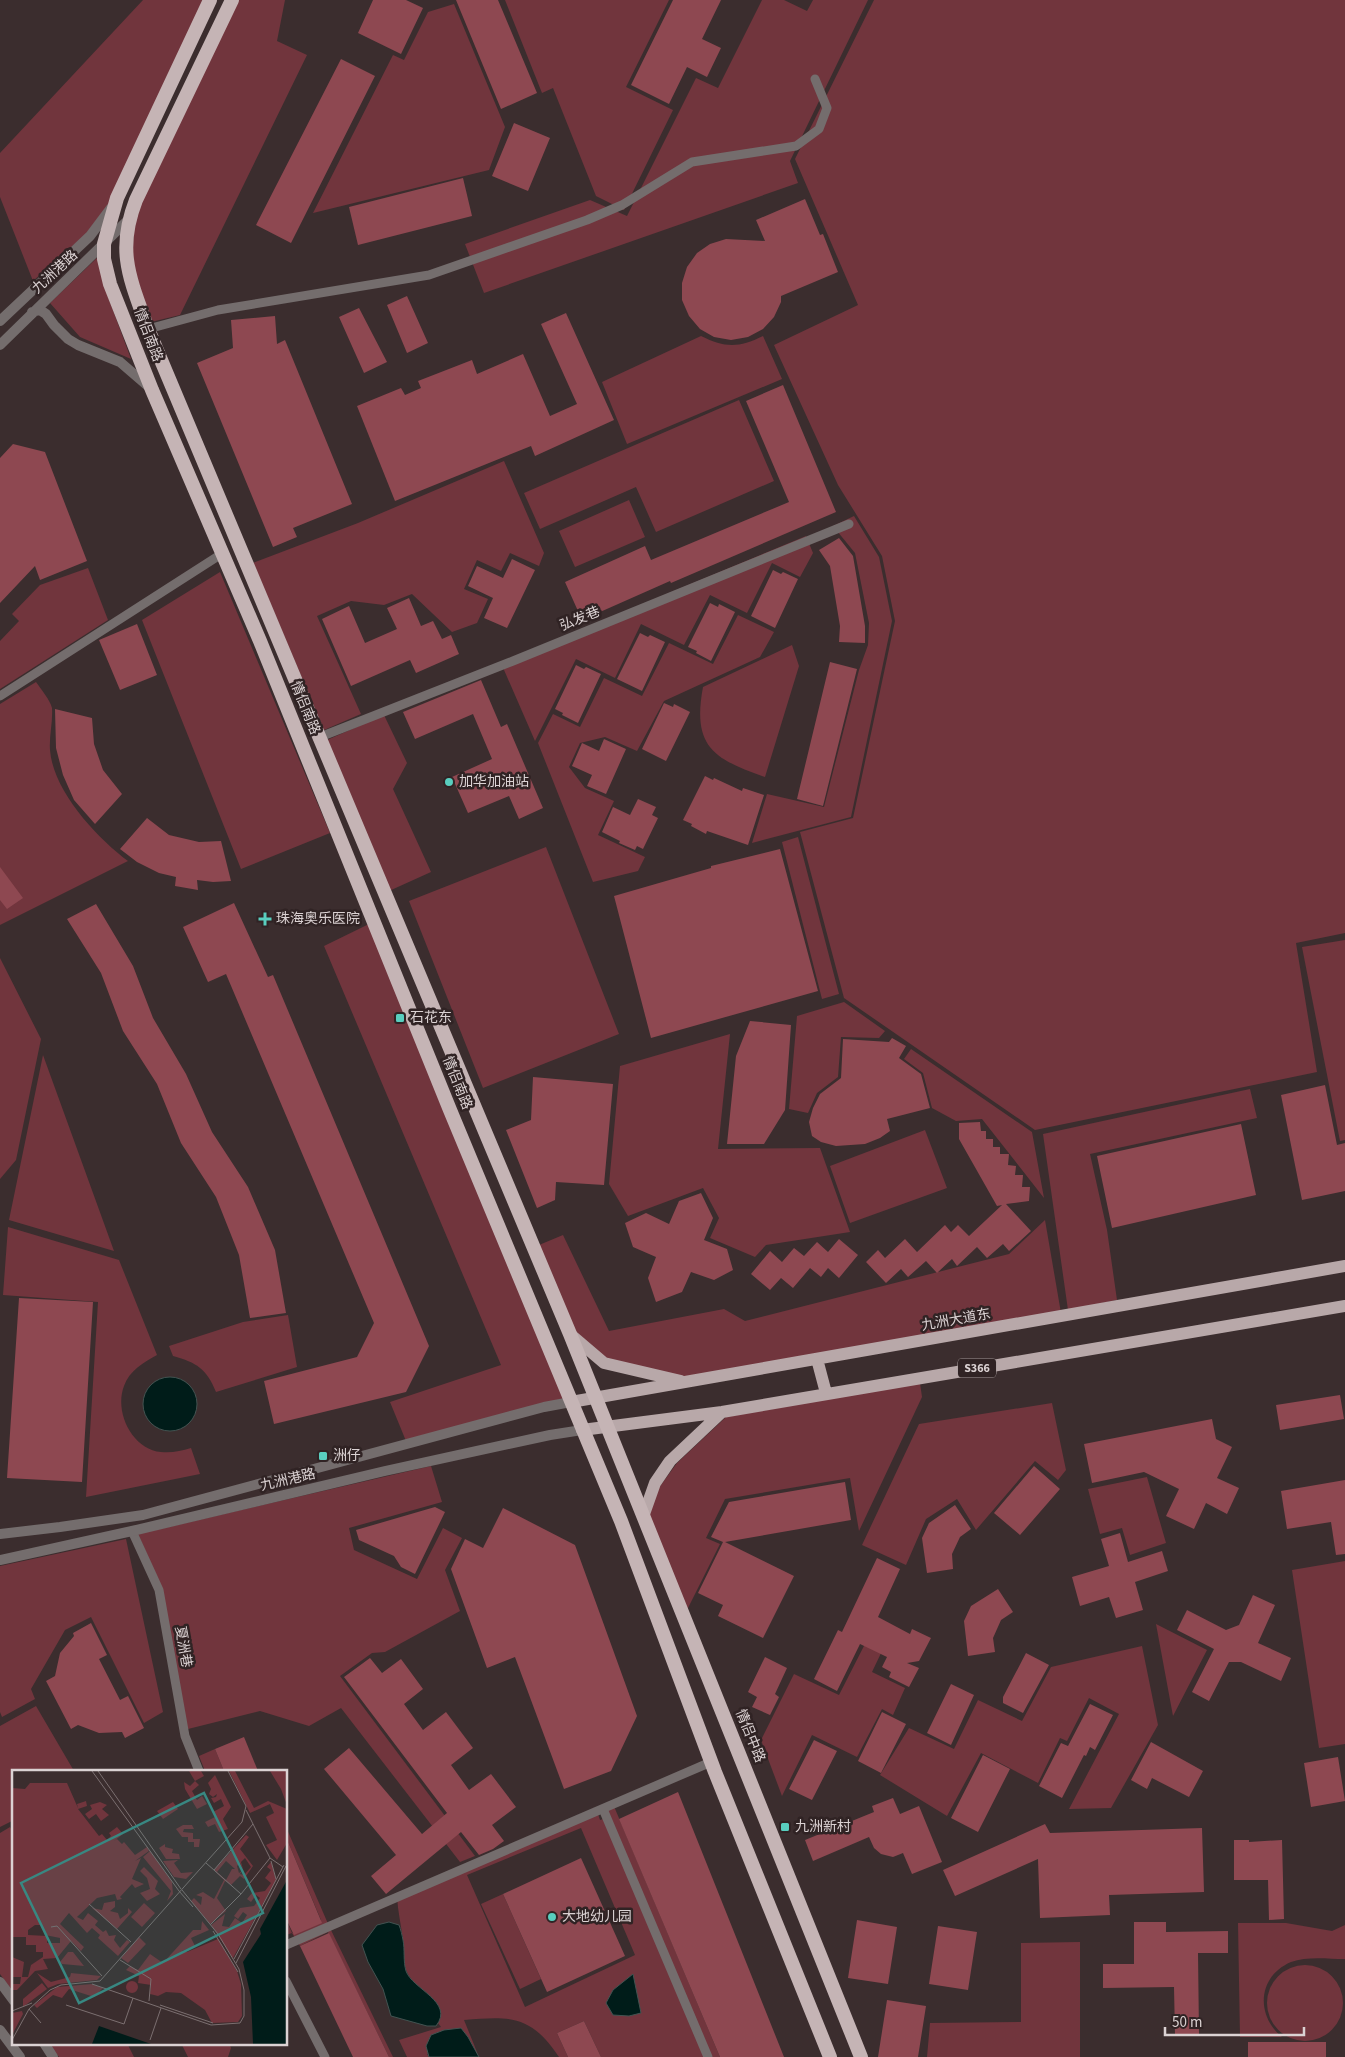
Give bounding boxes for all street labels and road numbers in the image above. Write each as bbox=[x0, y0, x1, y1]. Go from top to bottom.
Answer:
street label: 九洲港路 bbox=[28, 246, 82, 298]
street label: 情侣南路 bbox=[129, 305, 167, 365]
street label: 弘发巷 bbox=[557, 602, 603, 636]
street label: 情侣南路 bbox=[285, 678, 325, 738]
street label: 情侣南路 bbox=[437, 1053, 477, 1113]
street label: 九洲大道东 bbox=[920, 1304, 992, 1336]
road number: S366 bbox=[958, 1359, 996, 1378]
street label: 九洲港路 bbox=[258, 1464, 318, 1496]
street label: 夏洲巷 bbox=[170, 1625, 196, 1669]
street label: 情侣中路 bbox=[730, 1706, 770, 1766]

